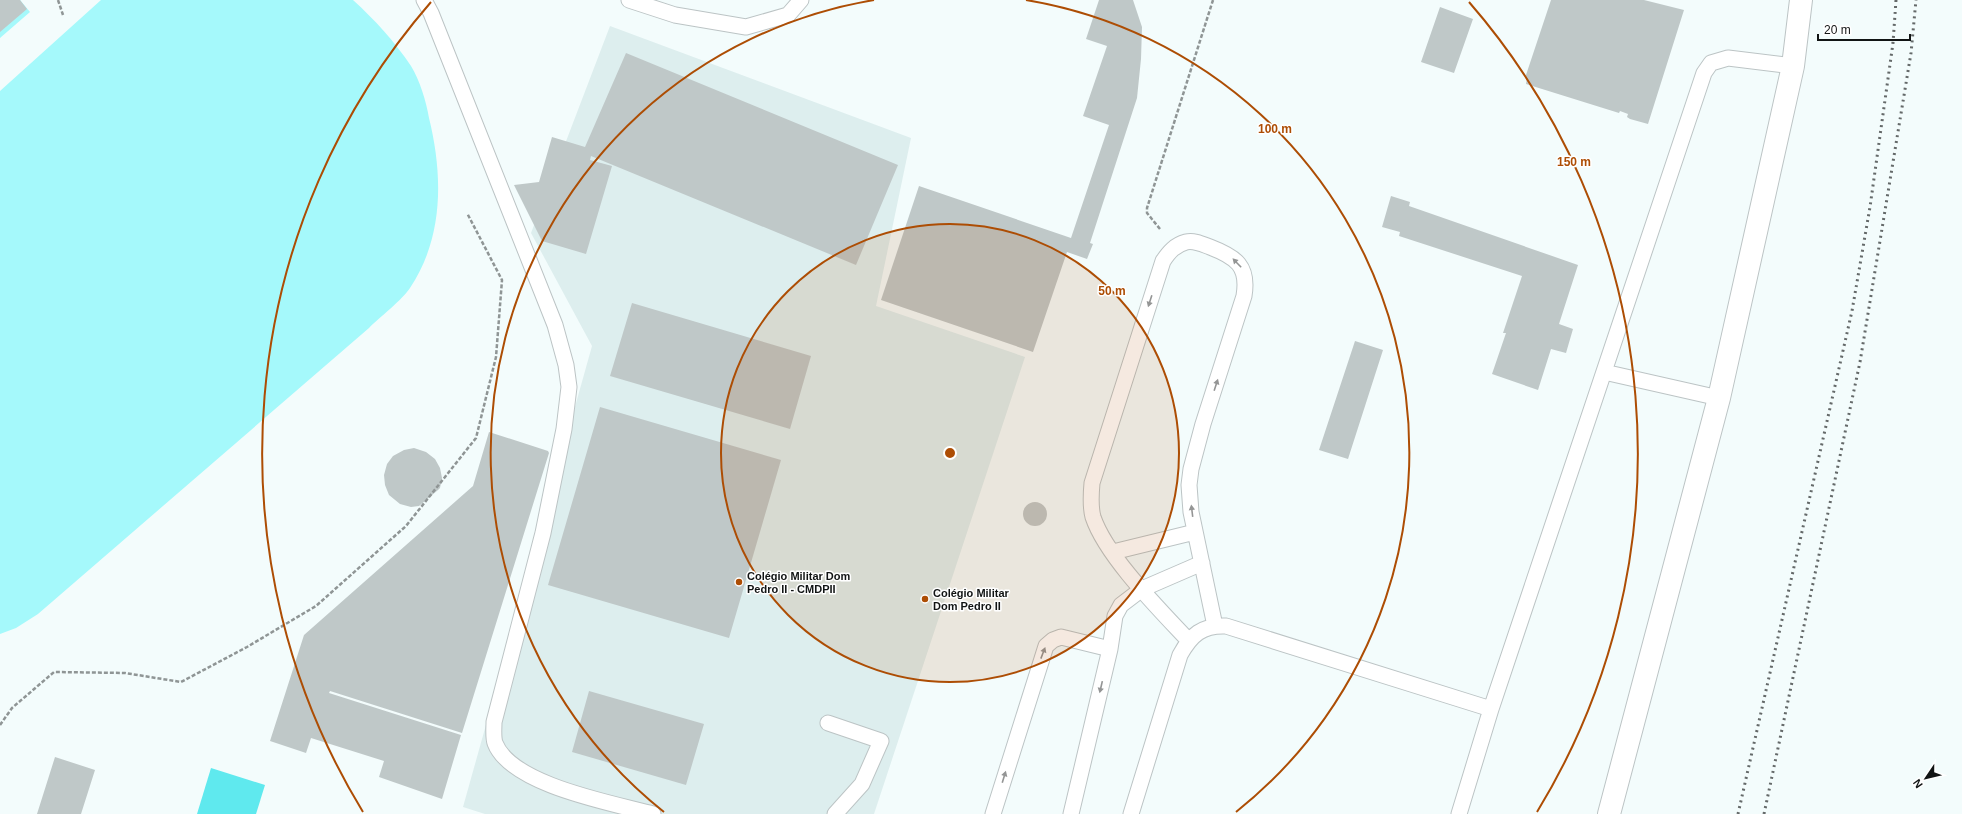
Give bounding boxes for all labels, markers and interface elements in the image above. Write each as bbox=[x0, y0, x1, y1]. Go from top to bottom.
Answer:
scale bar bbox=[1818, 16, 1910, 42]
text: 20 m bbox=[1824, 23, 1851, 37]
text: 100 m bbox=[1258, 122, 1292, 136]
text: 150 m bbox=[1557, 155, 1591, 169]
one-way arrow bbox=[1232, 258, 1241, 268]
text: 50 m bbox=[1098, 284, 1126, 298]
one-way arrow bbox=[1147, 296, 1153, 308]
one-way arrow bbox=[1213, 379, 1219, 391]
centre of rings bbox=[943, 446, 957, 460]
one-way arrow bbox=[1188, 505, 1195, 517]
place label: Colégio Militar Dom Pedro II - CMDPII bbox=[747, 570, 851, 595]
marker: Colégio Militar Dom Pedro II - CMDPII bbox=[734, 577, 744, 587]
place label: Colégio Militar Dom Pedro II bbox=[933, 587, 1010, 612]
marker: Colégio Militar Dom Pedro II bbox=[920, 594, 930, 604]
one-way arrow bbox=[1041, 646, 1047, 658]
one-way arrow bbox=[1098, 681, 1104, 693]
north arrow bbox=[1906, 758, 1946, 798]
one-way arrow bbox=[1001, 770, 1007, 782]
text: N bbox=[1911, 777, 1925, 790]

